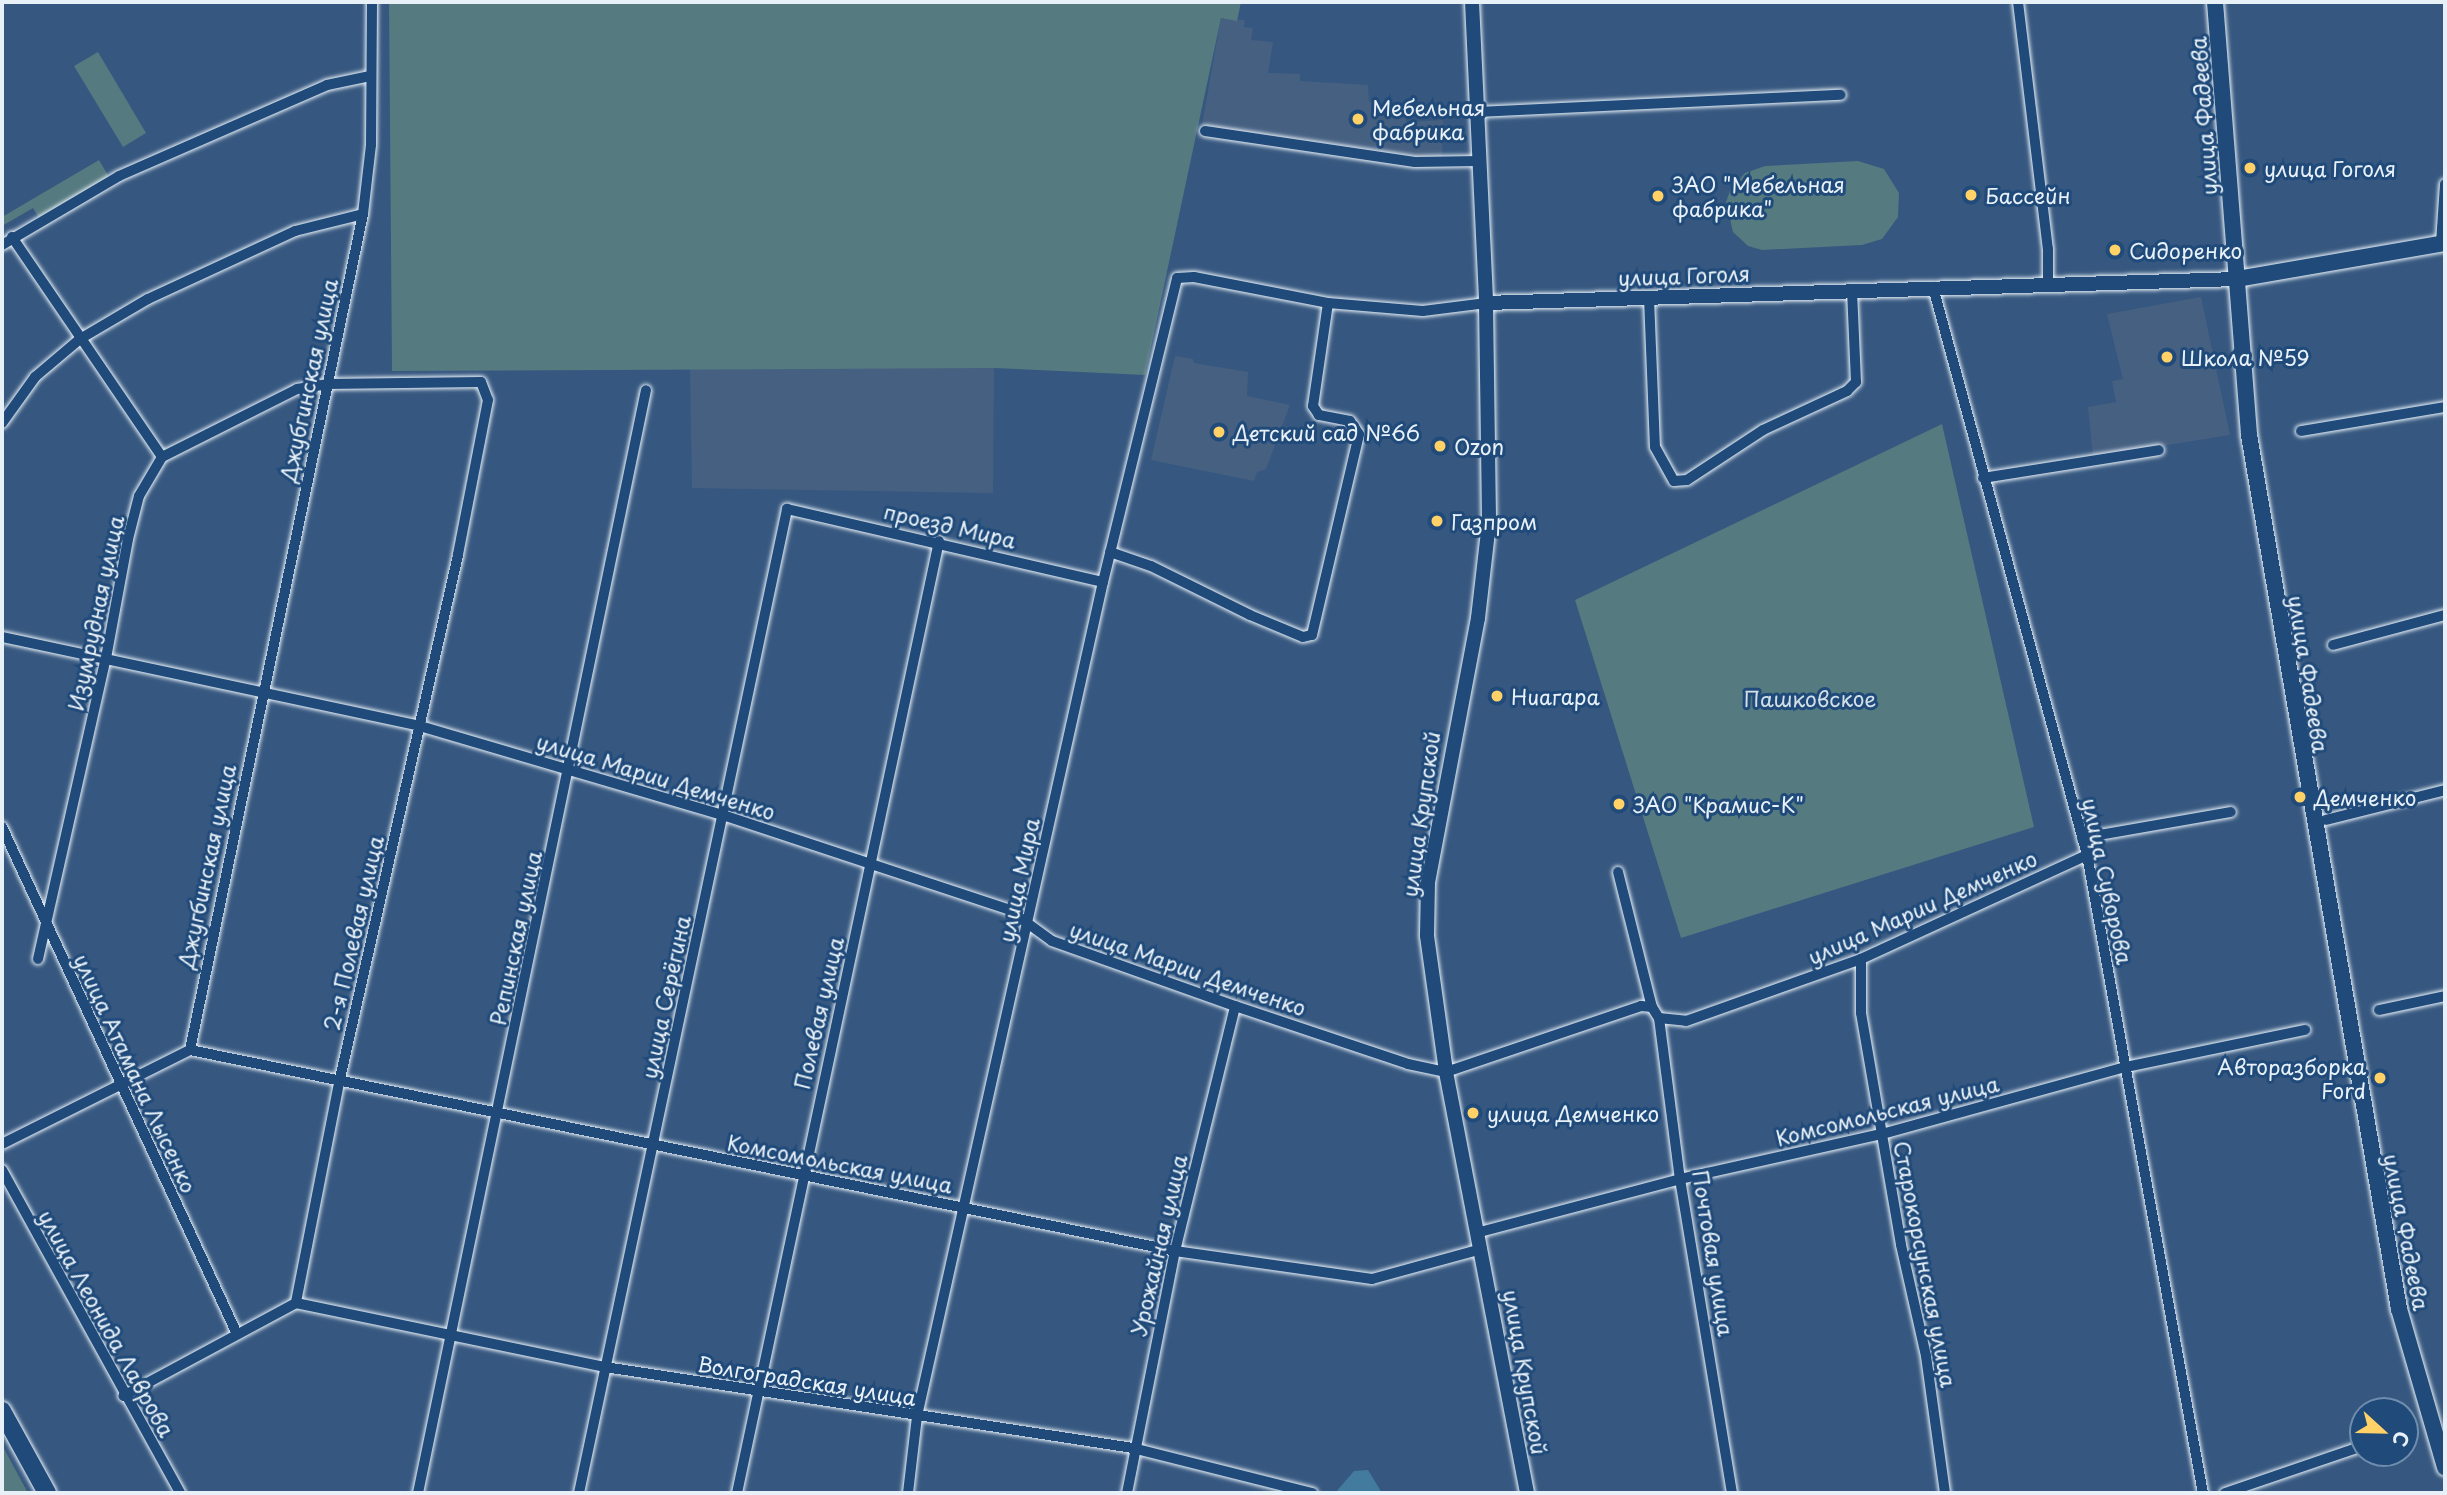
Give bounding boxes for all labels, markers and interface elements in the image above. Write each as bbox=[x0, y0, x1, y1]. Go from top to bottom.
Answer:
street label: улица Фадеева bbox=[2185, 36, 2221, 196]
place label: Мебельная фабрика bbox=[1372, 94, 1485, 144]
marker: Мебельная фабрика bbox=[1350, 111, 1366, 127]
place label: улица Гоголя bbox=[2264, 155, 2398, 181]
marker: улица Гоголя bbox=[2242, 160, 2258, 176]
place label: ЗАО "Мебельная фабрика" bbox=[1672, 171, 1846, 221]
place label: Бассейн bbox=[1985, 182, 2071, 208]
marker: Бассейн bbox=[1963, 187, 1979, 203]
marker: ЗАО "Мебельная фабрика" bbox=[1650, 188, 1666, 204]
place label: Сидоренко bbox=[2129, 237, 2242, 263]
marker: Сидоренко bbox=[2107, 242, 2123, 258]
street label: улица Гоголя bbox=[1617, 260, 1751, 290]
street label: Джубгинская улица bbox=[274, 276, 342, 484]
place label: Школа №59 bbox=[2181, 344, 2310, 370]
marker: Школа №59 bbox=[2159, 349, 2175, 365]
place label: Детский сад №66 bbox=[1233, 419, 1422, 445]
marker: Детский сад №66 bbox=[1211, 424, 1227, 440]
place label: Ozon bbox=[1454, 433, 1504, 459]
marker: Ozon bbox=[1432, 438, 1448, 454]
street label: проезд Мира bbox=[881, 498, 1019, 552]
place label: Газпром bbox=[1451, 508, 1537, 534]
street label: Изумрудная улица bbox=[62, 512, 128, 714]
marker: Газпром bbox=[1429, 513, 1445, 529]
street label: улица Фадеева bbox=[2284, 593, 2334, 755]
place label: Ниагара bbox=[1511, 683, 1600, 709]
park label: Пашковское bbox=[1744, 685, 1876, 711]
marker: Ниагара bbox=[1489, 688, 1505, 704]
street label: улица Марии Демченко bbox=[534, 728, 778, 824]
street label: улица Крупской bbox=[1396, 729, 1444, 899]
street label: Джугбинская улица bbox=[172, 761, 240, 971]
place label: Демченко bbox=[2314, 784, 2416, 810]
marker: Демченко bbox=[2292, 789, 2308, 805]
place label: ЗАО "Крамис-К" bbox=[1633, 791, 1805, 817]
street label: улица Суворова bbox=[2078, 795, 2138, 967]
marker: ЗАО "Крамис-К" bbox=[1611, 796, 1627, 812]
street label: улица Мира bbox=[992, 815, 1044, 945]
street label: 2-я Полевая улица bbox=[318, 833, 388, 1033]
street label: улица Марии Демченко bbox=[1804, 845, 2040, 969]
street label: Репинская улица bbox=[484, 848, 546, 1028]
street label: улица Серёгина bbox=[635, 913, 695, 1081]
street label: улица Марии Демченко bbox=[1067, 916, 1309, 1020]
street label: Полевая улица bbox=[788, 934, 848, 1092]
street label: улица Атамана Лысенко bbox=[69, 949, 203, 1197]
place label: Авторазборка Ford bbox=[2217, 1053, 2366, 1103]
street label: Комсомольская улица bbox=[1772, 1070, 2002, 1150]
marker: Авторазборка Ford bbox=[2372, 1070, 2388, 1086]
place label: улица Демченко bbox=[1487, 1100, 1659, 1126]
marker: улица Демченко bbox=[1465, 1105, 1481, 1121]
street label: Комсомольская улица bbox=[724, 1129, 956, 1197]
street label: Старокорсунская улица bbox=[1890, 1138, 1962, 1390]
street label: Урожайная улица bbox=[1125, 1151, 1191, 1339]
street label: улица Фадеева bbox=[2379, 1151, 2435, 1313]
street label: Почтовая улица bbox=[1688, 1168, 1740, 1338]
street label: улица Леонида Лаврова bbox=[34, 1204, 180, 1442]
street label: улица Крупской bbox=[1499, 1287, 1553, 1457]
street label: Волгоградская улица bbox=[695, 1350, 919, 1410]
north arrow bbox=[2349, 1397, 2419, 1467]
text: С bbox=[2386, 1427, 2417, 1451]

